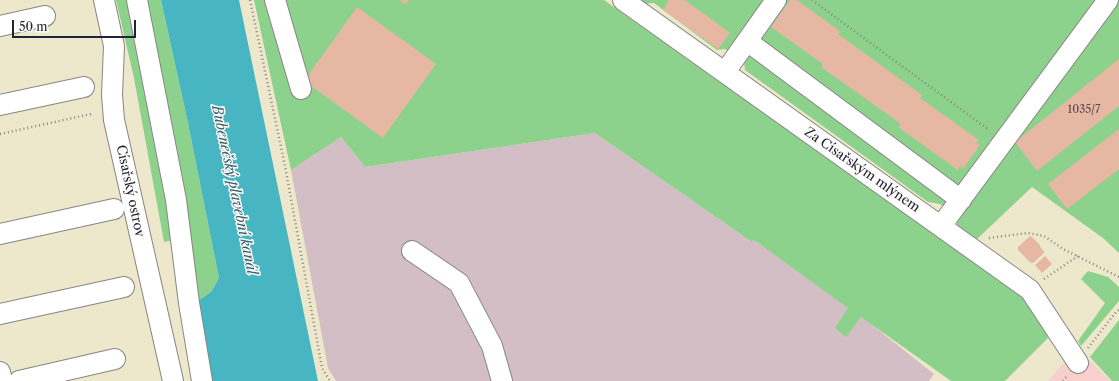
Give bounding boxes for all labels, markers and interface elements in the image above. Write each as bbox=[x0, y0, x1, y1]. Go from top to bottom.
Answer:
scale bar bbox=[14, 12, 138, 38]
text: 50 m bbox=[19, 19, 48, 34]
house number: 1035/7 bbox=[1068, 103, 1100, 117]
water label: Bubenečský plavební kanál bbox=[208, 104, 260, 276]
street label: Za Císařským mlýnem bbox=[801, 124, 923, 216]
street label: Císařský ostrov bbox=[113, 144, 147, 238]

